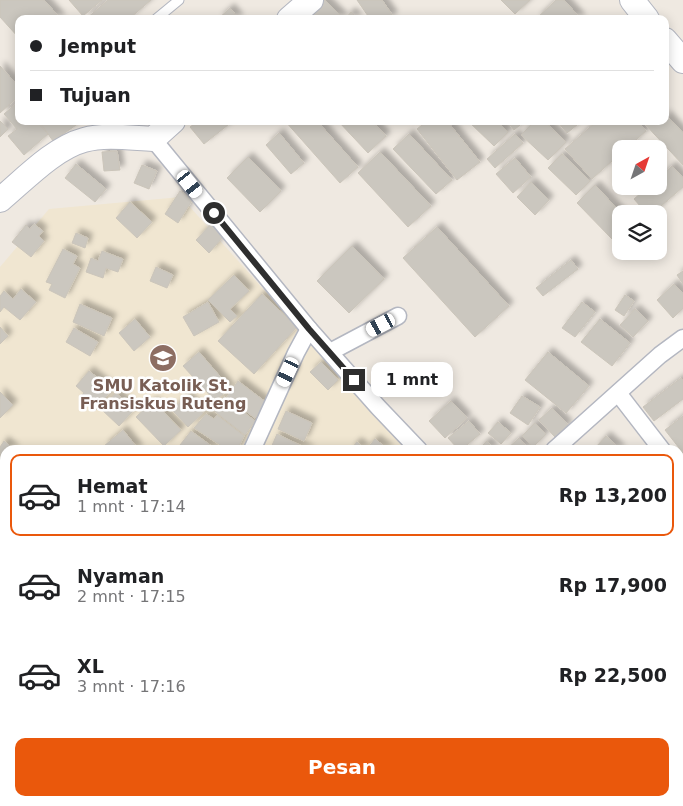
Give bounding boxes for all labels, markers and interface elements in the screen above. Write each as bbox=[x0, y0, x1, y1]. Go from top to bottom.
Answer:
text: Jemput bbox=[60, 35, 136, 57]
text: Tujuan bbox=[60, 84, 131, 106]
north arrow bbox=[612, 140, 668, 195]
map controls bbox=[612, 140, 667, 260]
car bbox=[174, 168, 205, 200]
route start bbox=[203, 202, 225, 224]
button: layers bbox=[612, 205, 667, 260]
car bbox=[364, 311, 397, 339]
school or university icon: SMU Katolik St. Fransiskus Ruteng bbox=[148, 343, 178, 373]
car bbox=[274, 355, 301, 389]
callout: 1 mnt bbox=[372, 362, 454, 398]
route end bbox=[343, 369, 365, 391]
text: 1 mnt bbox=[386, 370, 438, 389]
place label: SMU Katolik St. Fransiskus Ruteng bbox=[80, 376, 246, 413]
icon: car bbox=[17, 473, 62, 518]
text: Hemat bbox=[77, 475, 148, 497]
text: Rp 13,200 bbox=[559, 484, 667, 506]
text: 1 mnt · 17:14 bbox=[77, 497, 186, 516]
icon: car bbox=[17, 563, 62, 608]
text: Nyaman bbox=[77, 565, 164, 587]
text: Rp 17,900 bbox=[559, 574, 667, 596]
text: 2 mnt · 17:15 bbox=[77, 587, 186, 606]
icon: car bbox=[17, 653, 62, 698]
text: XL bbox=[77, 655, 104, 677]
text: Rp 22,500 bbox=[559, 664, 667, 686]
text: 3 mnt · 17:16 bbox=[77, 677, 186, 696]
button: Pesan bbox=[15, 738, 669, 796]

